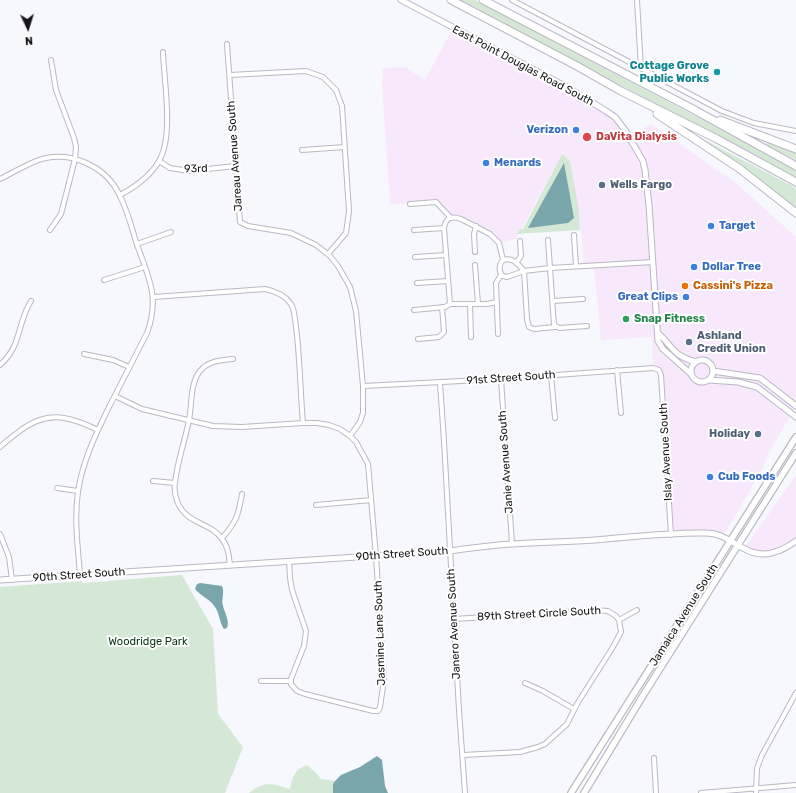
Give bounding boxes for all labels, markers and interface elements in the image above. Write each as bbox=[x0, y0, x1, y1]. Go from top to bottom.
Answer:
north arrow bbox=[8, 8, 48, 48]
street label: East Point Douglas Road South bbox=[450, 23, 596, 109]
text: N bbox=[24, 34, 33, 47]
place label: Cottage Grove Public Works bbox=[630, 59, 709, 85]
marker: Cottage Grove Public Works bbox=[712, 67, 722, 77]
street label: Jareau Avenue South bbox=[225, 100, 245, 212]
place label: Verizon bbox=[526, 123, 568, 137]
marker: Verizon bbox=[571, 125, 581, 135]
place label: DaVita Dialysis bbox=[596, 130, 677, 144]
marker: DaVita Dialysis bbox=[581, 131, 593, 143]
place label: Menards bbox=[494, 156, 541, 170]
marker: Menards bbox=[481, 158, 491, 168]
street label: 93rd bbox=[184, 162, 208, 176]
place label: Wells Fargo bbox=[610, 178, 672, 192]
marker: Wells Fargo bbox=[597, 180, 607, 190]
place label: Target bbox=[719, 219, 755, 233]
marker: Target bbox=[706, 221, 716, 231]
place label: Dollar Tree bbox=[702, 260, 761, 274]
marker: Dollar Tree bbox=[689, 262, 699, 272]
place label: Cassini's Pizza bbox=[693, 279, 773, 293]
marker: Cassini's Pizza bbox=[680, 281, 690, 291]
place label: Great Clips bbox=[618, 290, 678, 304]
marker: Great Clips bbox=[681, 292, 691, 302]
place label: Snap Fitness bbox=[634, 312, 705, 326]
marker: Snap Fitness bbox=[621, 314, 631, 324]
place label: Ashland Credit Union bbox=[697, 329, 766, 355]
marker: Ashland Credit Union bbox=[684, 337, 694, 347]
street label: 91st Street South bbox=[466, 368, 556, 388]
street label: Islay Avenue South bbox=[657, 403, 675, 501]
street label: Janie Avenue South bbox=[496, 410, 516, 514]
place label: Holiday bbox=[709, 427, 750, 441]
marker: Holiday bbox=[753, 429, 763, 439]
place label: Cub Foods bbox=[718, 470, 775, 484]
marker: Cub Foods bbox=[705, 472, 715, 482]
street label: 90th Street South bbox=[355, 544, 449, 564]
street label: Jamaica Avenue South bbox=[647, 561, 721, 669]
street label: 90th Street South bbox=[32, 565, 126, 585]
street label: Janero Avenue South bbox=[445, 568, 463, 680]
street label: Jasmine Lane South bbox=[372, 580, 388, 686]
street label: 89th Street Circle South bbox=[477, 604, 601, 624]
park label: Woodridge Park bbox=[108, 635, 188, 649]

